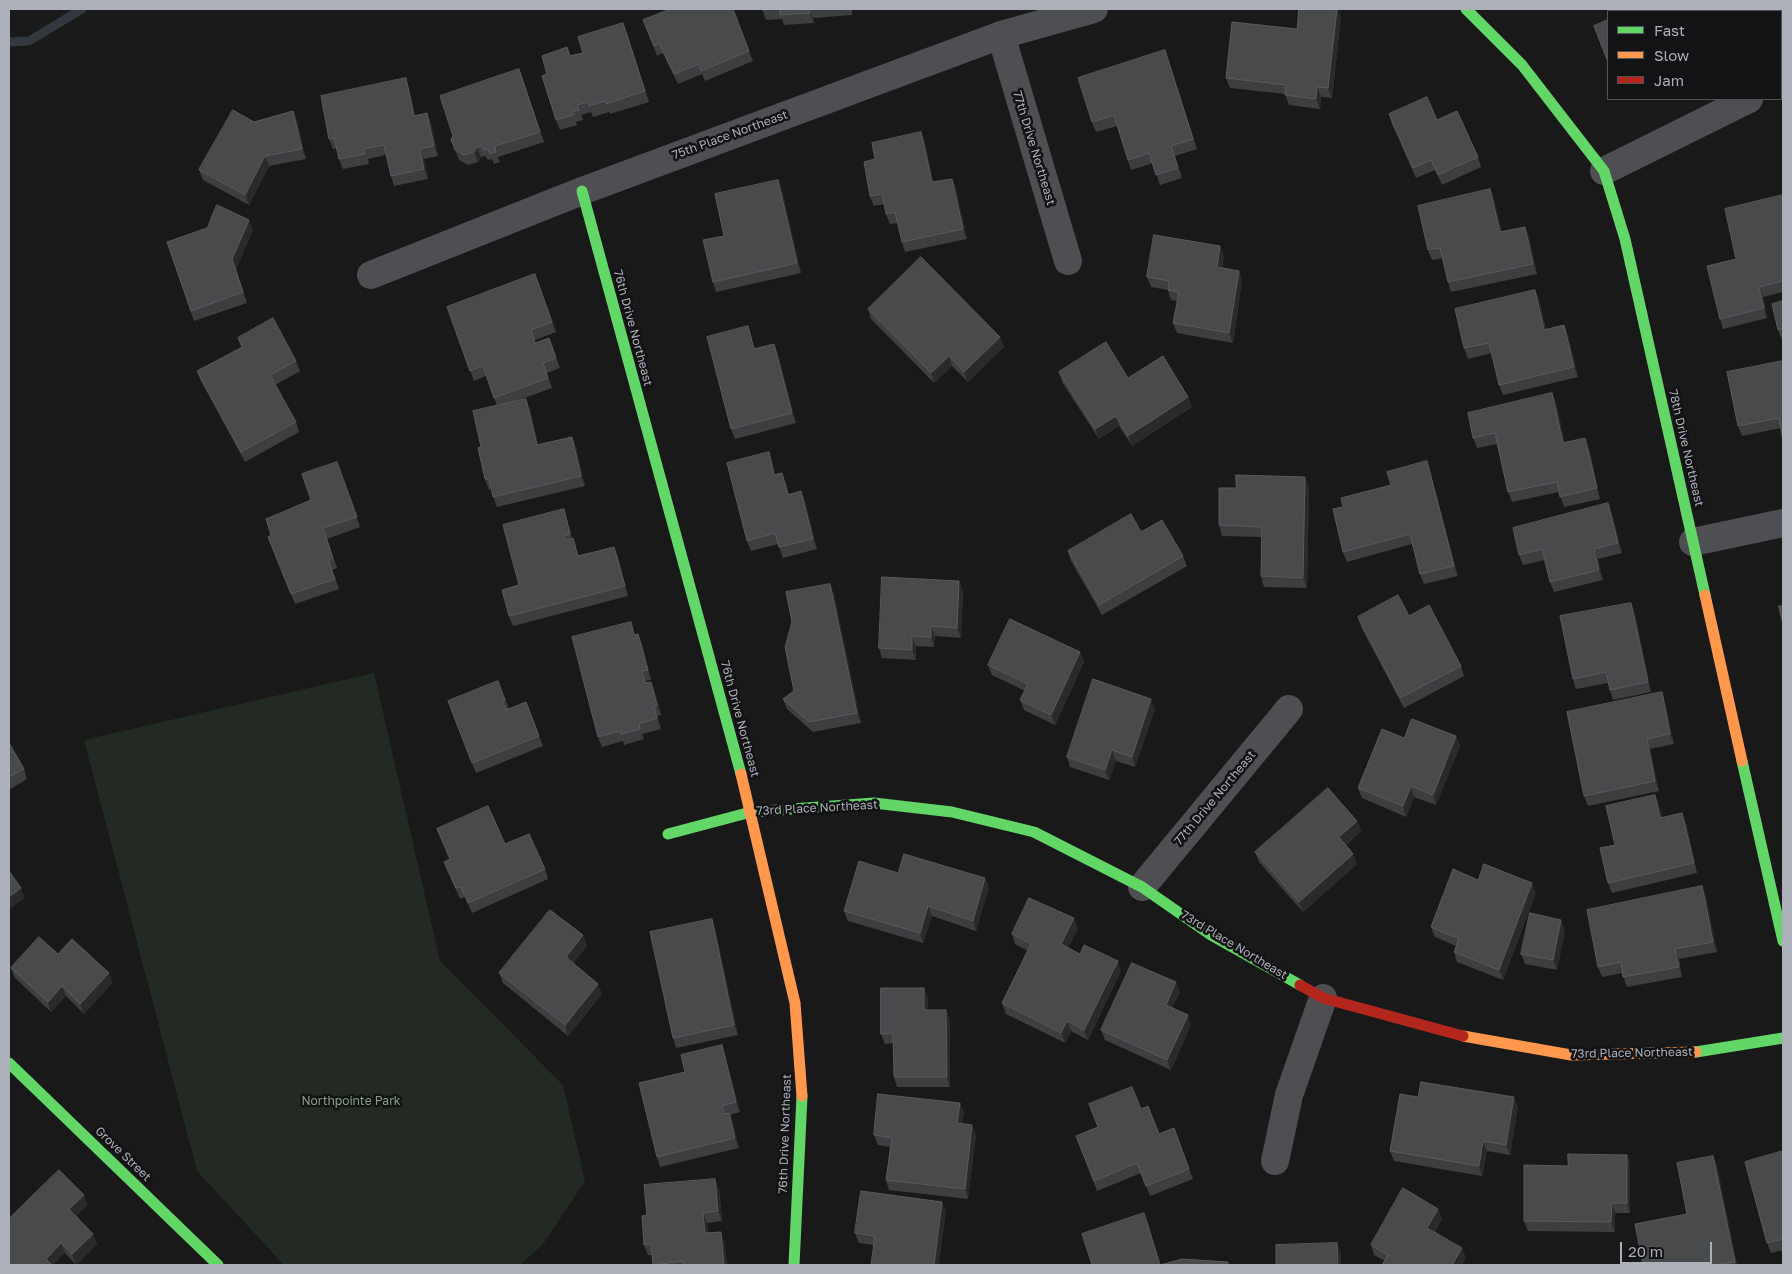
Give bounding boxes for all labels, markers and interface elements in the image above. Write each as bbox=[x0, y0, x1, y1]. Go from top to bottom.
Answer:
legend bbox=[1607, 10, 1782, 100]
text: Fast bbox=[1654, 21, 1685, 39]
text: Slow bbox=[1654, 46, 1689, 64]
text: Jam bbox=[1654, 71, 1684, 89]
street label: 77th Drive Northeast bbox=[1010, 89, 1058, 207]
street label: 75th Place Northeast bbox=[670, 107, 790, 163]
street label: 76th Drive Northeast bbox=[611, 268, 655, 388]
street label: 78th Drive Northeast bbox=[1665, 388, 1707, 508]
street label: 76th Drive Northeast bbox=[718, 659, 762, 779]
street label: 77th Drive Northeast bbox=[1171, 748, 1259, 848]
street label: 73rd Place Northeast bbox=[756, 798, 878, 818]
street label: 73rd Place Northeast bbox=[1178, 908, 1290, 982]
street label: 73rd Place Northeast bbox=[1571, 1045, 1693, 1061]
street label: 76th Drive Northeast bbox=[776, 1074, 794, 1194]
park label: Northpointe Park bbox=[301, 1094, 401, 1108]
street label: Grove Street bbox=[92, 1124, 154, 1184]
scale bar bbox=[1622, 1232, 1714, 1264]
text: 20 m bbox=[1628, 1242, 1663, 1260]

